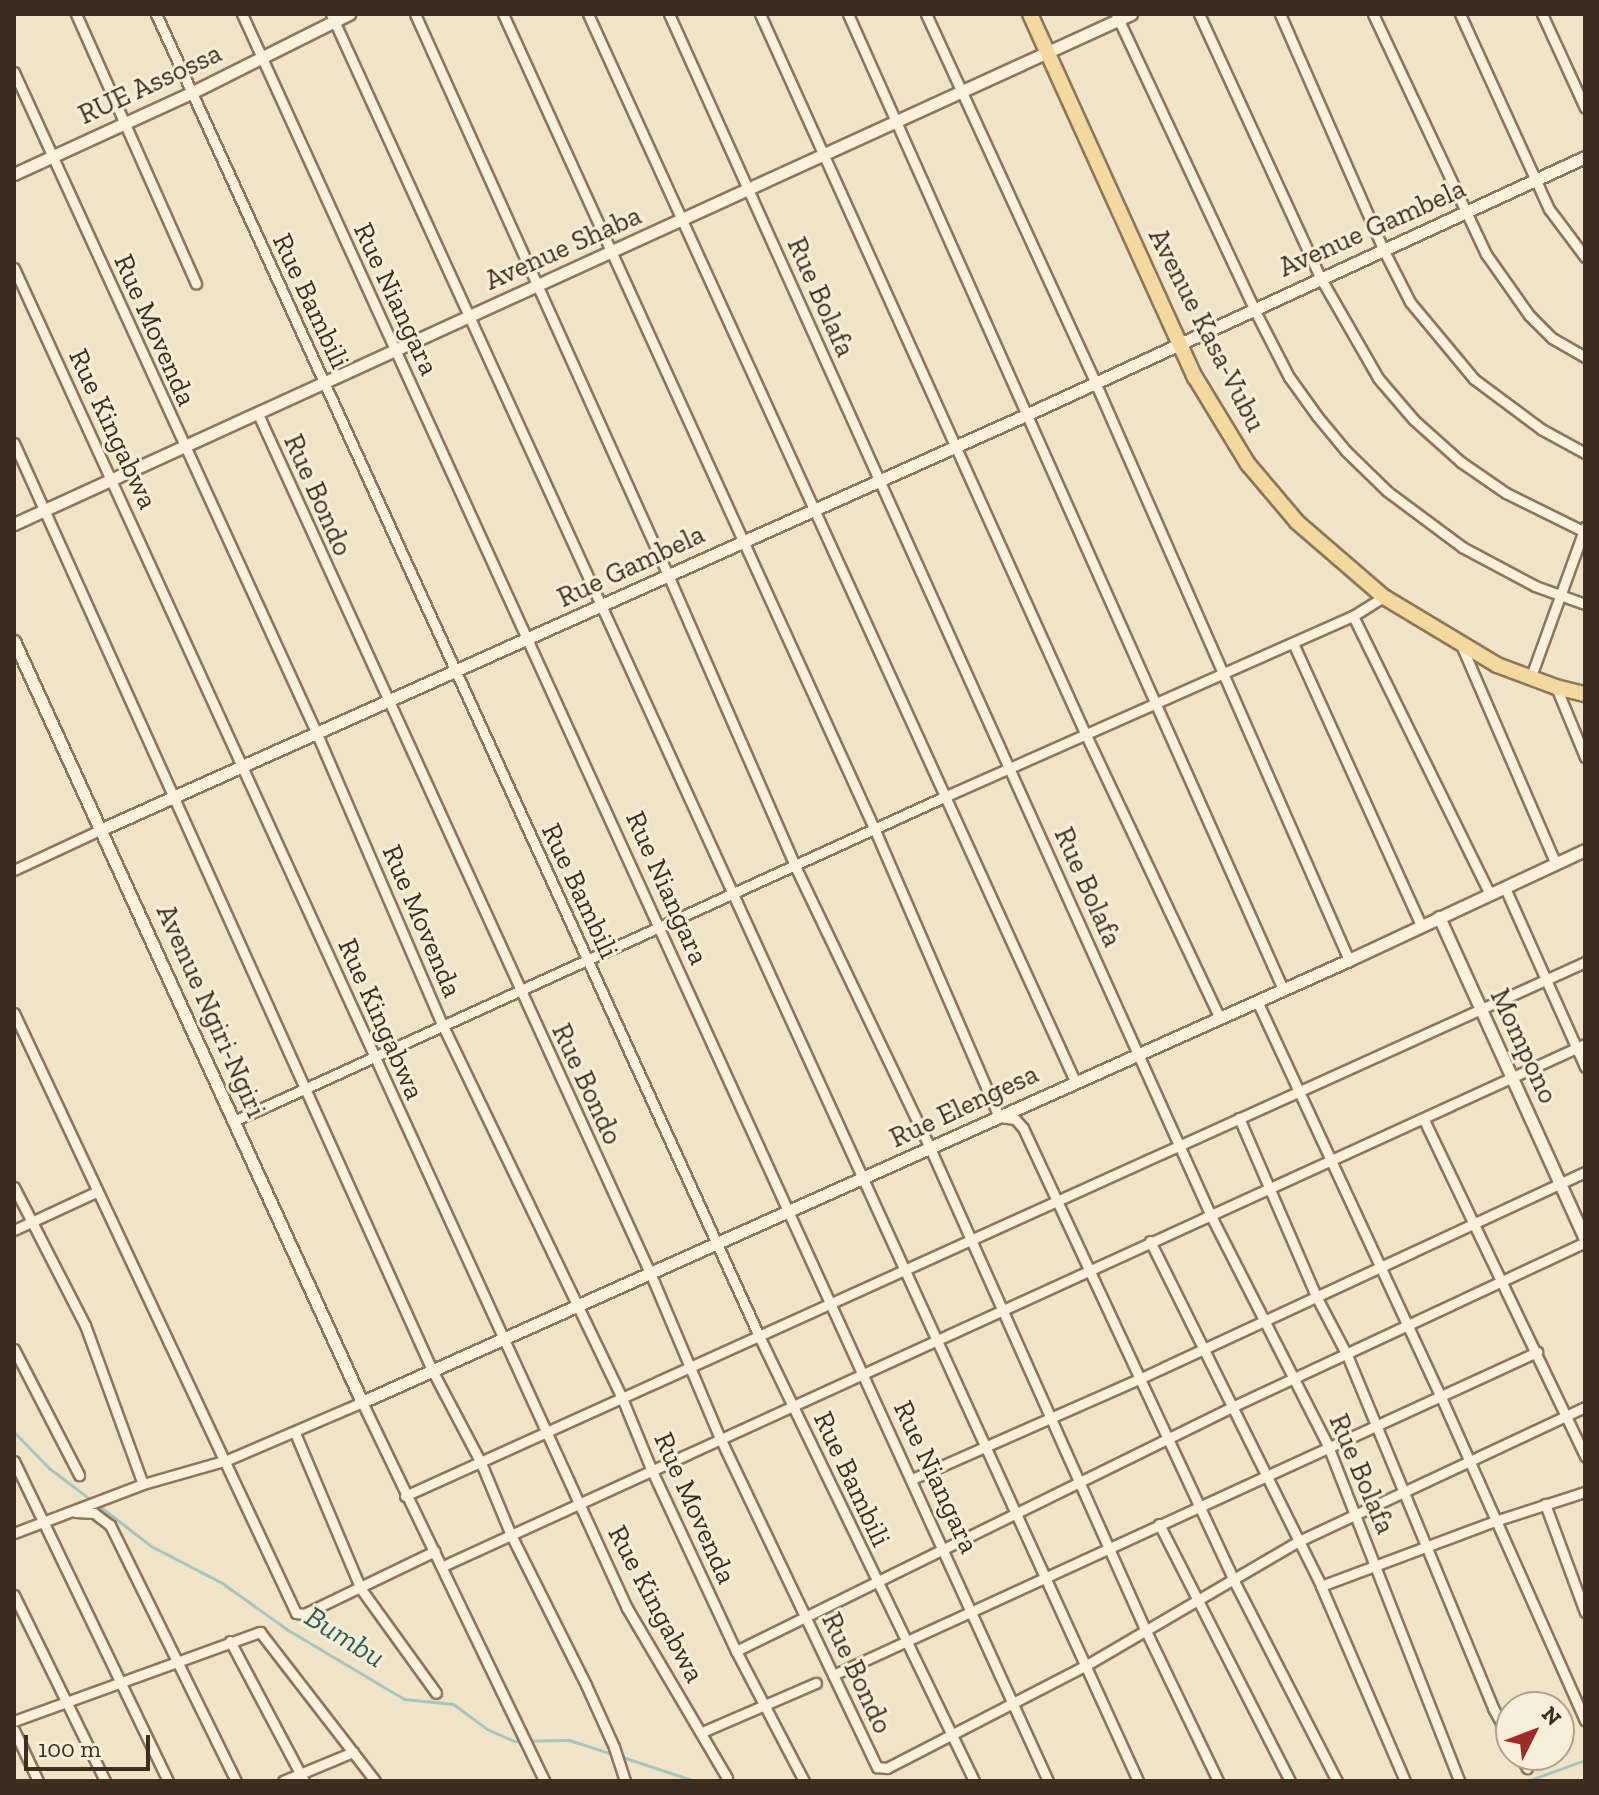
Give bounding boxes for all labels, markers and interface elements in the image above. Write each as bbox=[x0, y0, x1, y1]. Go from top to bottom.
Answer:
street label: RUE Assossa bbox=[73, 36, 227, 132]
street label: Avenue Gambela bbox=[1273, 172, 1471, 284]
street label: Avenue Shaba bbox=[480, 199, 646, 297]
street label: Rue Niangara bbox=[346, 217, 446, 381]
street label: Avenue Kasa-Vubu bbox=[1141, 223, 1273, 437]
street label: Rue Bambili bbox=[265, 228, 357, 374]
street label: Rue Bolafa bbox=[780, 232, 862, 362]
street label: Rue Movenda bbox=[107, 249, 203, 411]
street label: Rue Kingabwa bbox=[61, 344, 165, 514]
street label: Rue Bondo bbox=[276, 429, 360, 561]
street label: Rue Gambela bbox=[552, 517, 710, 615]
street label: Rue Niangara bbox=[618, 806, 716, 970]
street label: Rue Bambili bbox=[534, 818, 626, 964]
street label: Rue Bolafa bbox=[1047, 822, 1129, 952]
street label: Rue Movenda bbox=[375, 840, 469, 1002]
street label: Avenue Ngiri-Ngiri bbox=[149, 899, 273, 1123]
street label: Rue Kingabwa bbox=[330, 933, 432, 1105]
street label: Mompono bbox=[1483, 983, 1565, 1109]
street label: Rue Bondo bbox=[544, 1018, 630, 1150]
street label: Rue Elengesa bbox=[884, 1057, 1044, 1155]
street label: Rue Niangara bbox=[886, 1395, 986, 1559]
street label: Rue Bambili bbox=[806, 1406, 898, 1552]
street label: Rue Bolafa bbox=[1322, 1409, 1402, 1539]
street label: Rue Movenda bbox=[647, 1427, 743, 1589]
street label: Rue Kingabwa bbox=[601, 1520, 711, 1688]
water label: Bumbu bbox=[298, 1599, 392, 1675]
street label: Rue Bondo bbox=[814, 1607, 900, 1739]
north arrow bbox=[1495, 1691, 1575, 1771]
text: N bbox=[1536, 1701, 1567, 1731]
scale bar bbox=[28, 1719, 154, 1769]
text: 100 m bbox=[38, 1734, 101, 1763]

